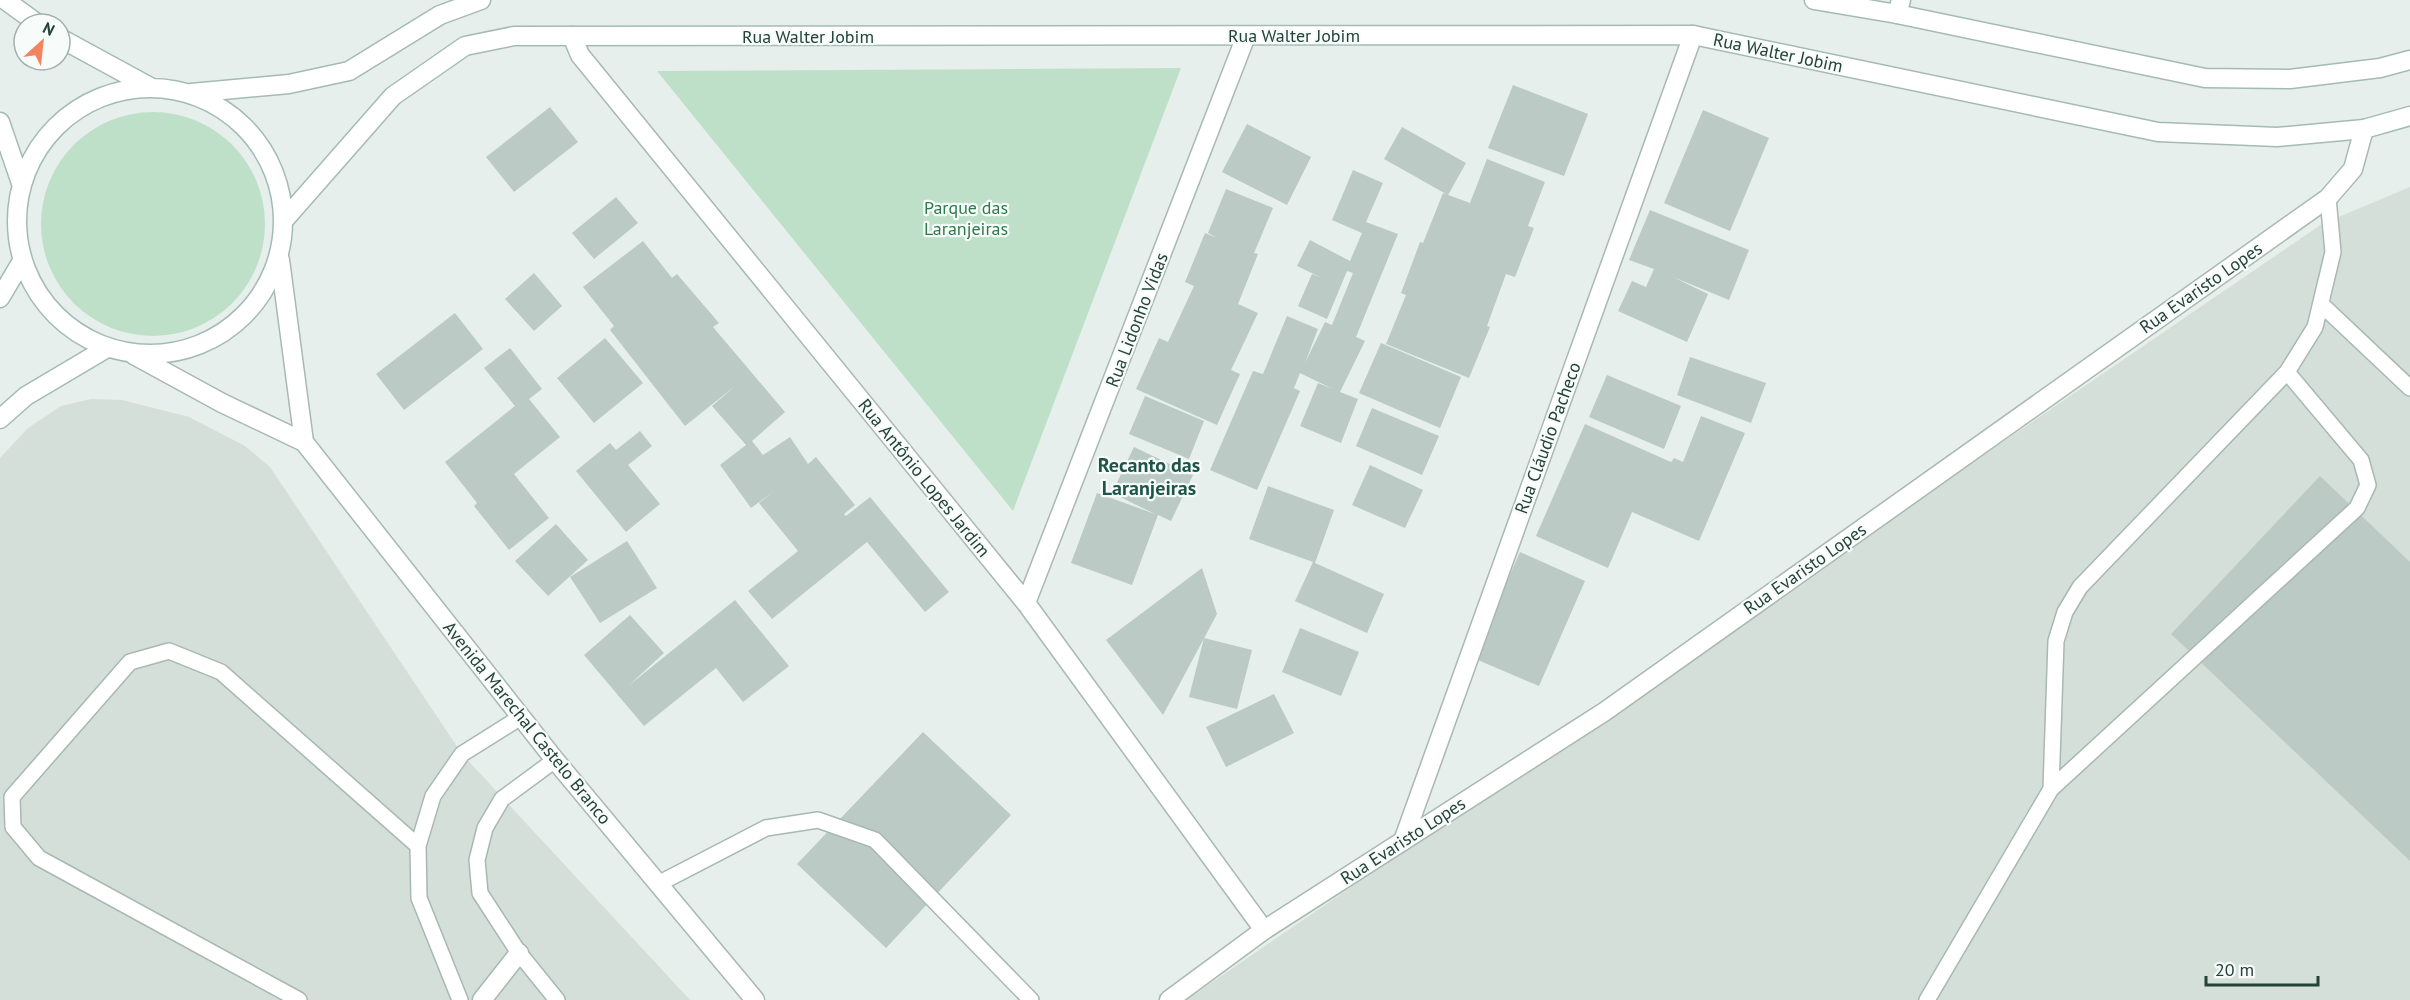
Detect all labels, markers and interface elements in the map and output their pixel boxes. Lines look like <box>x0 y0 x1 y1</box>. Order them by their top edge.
north arrow <box>12 12 72 72</box>
text: N <box>40 17 58 40</box>
street label: Rua Walter Jobim <box>1228 24 1360 47</box>
street label: Rua Walter Jobim <box>742 25 874 48</box>
street label: Rua Walter Jobim <box>1711 28 1845 77</box>
park label: Parque das Laranjeiras <box>924 196 1008 240</box>
street label: Rua Evaristo Lopes <box>2135 237 2266 338</box>
street label: Rua Lidonho Vidas <box>1100 249 1173 390</box>
street label: Rua Cláudio Pacheco <box>1509 359 1586 517</box>
street label: Rua Antônio Lopes Jardim <box>853 394 995 561</box>
district label: Recanto das Laranjeiras <box>1098 452 1200 501</box>
street label: Rua Evaristo Lopes <box>1739 518 1870 619</box>
street label: Avenida Marechal Castelo Branco <box>438 616 617 829</box>
street label: Rua Evaristo Lopes <box>1336 792 1470 890</box>
scale bar <box>2206 949 2318 987</box>
text: 20 m <box>2215 958 2254 981</box>

